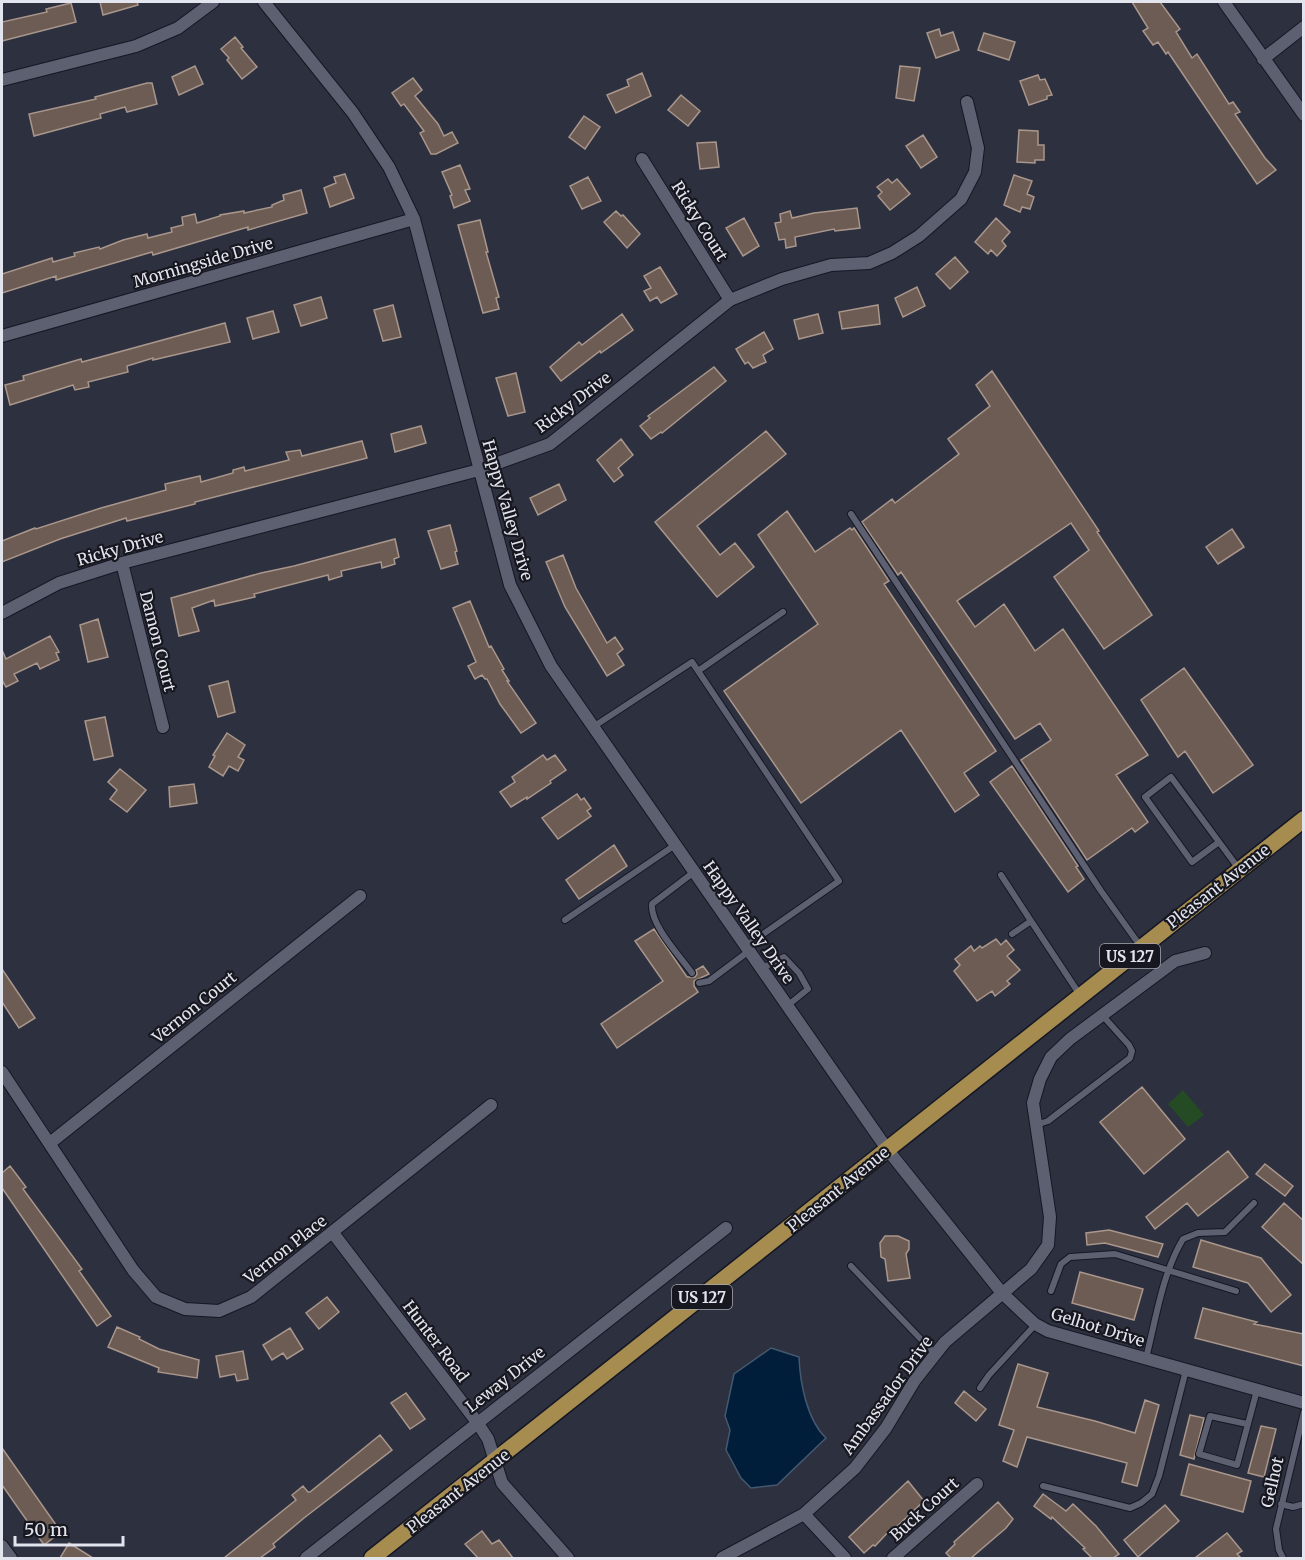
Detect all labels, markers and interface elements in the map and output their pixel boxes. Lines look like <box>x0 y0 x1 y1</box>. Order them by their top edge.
street label: Ricky Court <box>668 177 733 265</box>
street label: Morningside Drive <box>131 232 275 292</box>
street label: Ricky Drive <box>531 367 615 437</box>
street label: Happy Valley Drive <box>478 437 538 583</box>
street label: Ricky Drive <box>75 526 165 570</box>
street label: Damon Court <box>136 589 180 694</box>
street label: Pleasant Avenue <box>1163 840 1273 932</box>
street label: Happy Valley Drive <box>699 857 799 987</box>
road number: US 127 <box>1100 944 1160 968</box>
street label: Vernon Court <box>147 966 241 1048</box>
street label: Pleasant Avenue <box>783 1142 893 1236</box>
street label: Vernon Place <box>239 1210 330 1288</box>
road number: US 127 <box>672 1285 732 1309</box>
street label: Hunter Road <box>399 1296 473 1386</box>
street label: Gelhot Drive <box>1049 1303 1147 1351</box>
street label: Ambassador Drive <box>837 1332 937 1459</box>
street label: Leway Drive <box>461 1342 549 1416</box>
street label: Pleasant Avenue <box>403 1445 513 1537</box>
street label: Gelhot <box>1256 1454 1288 1509</box>
street label: Buck Court <box>886 1472 963 1545</box>
scale bar <box>15 1509 123 1547</box>
text: 50 m <box>24 1518 68 1541</box>

